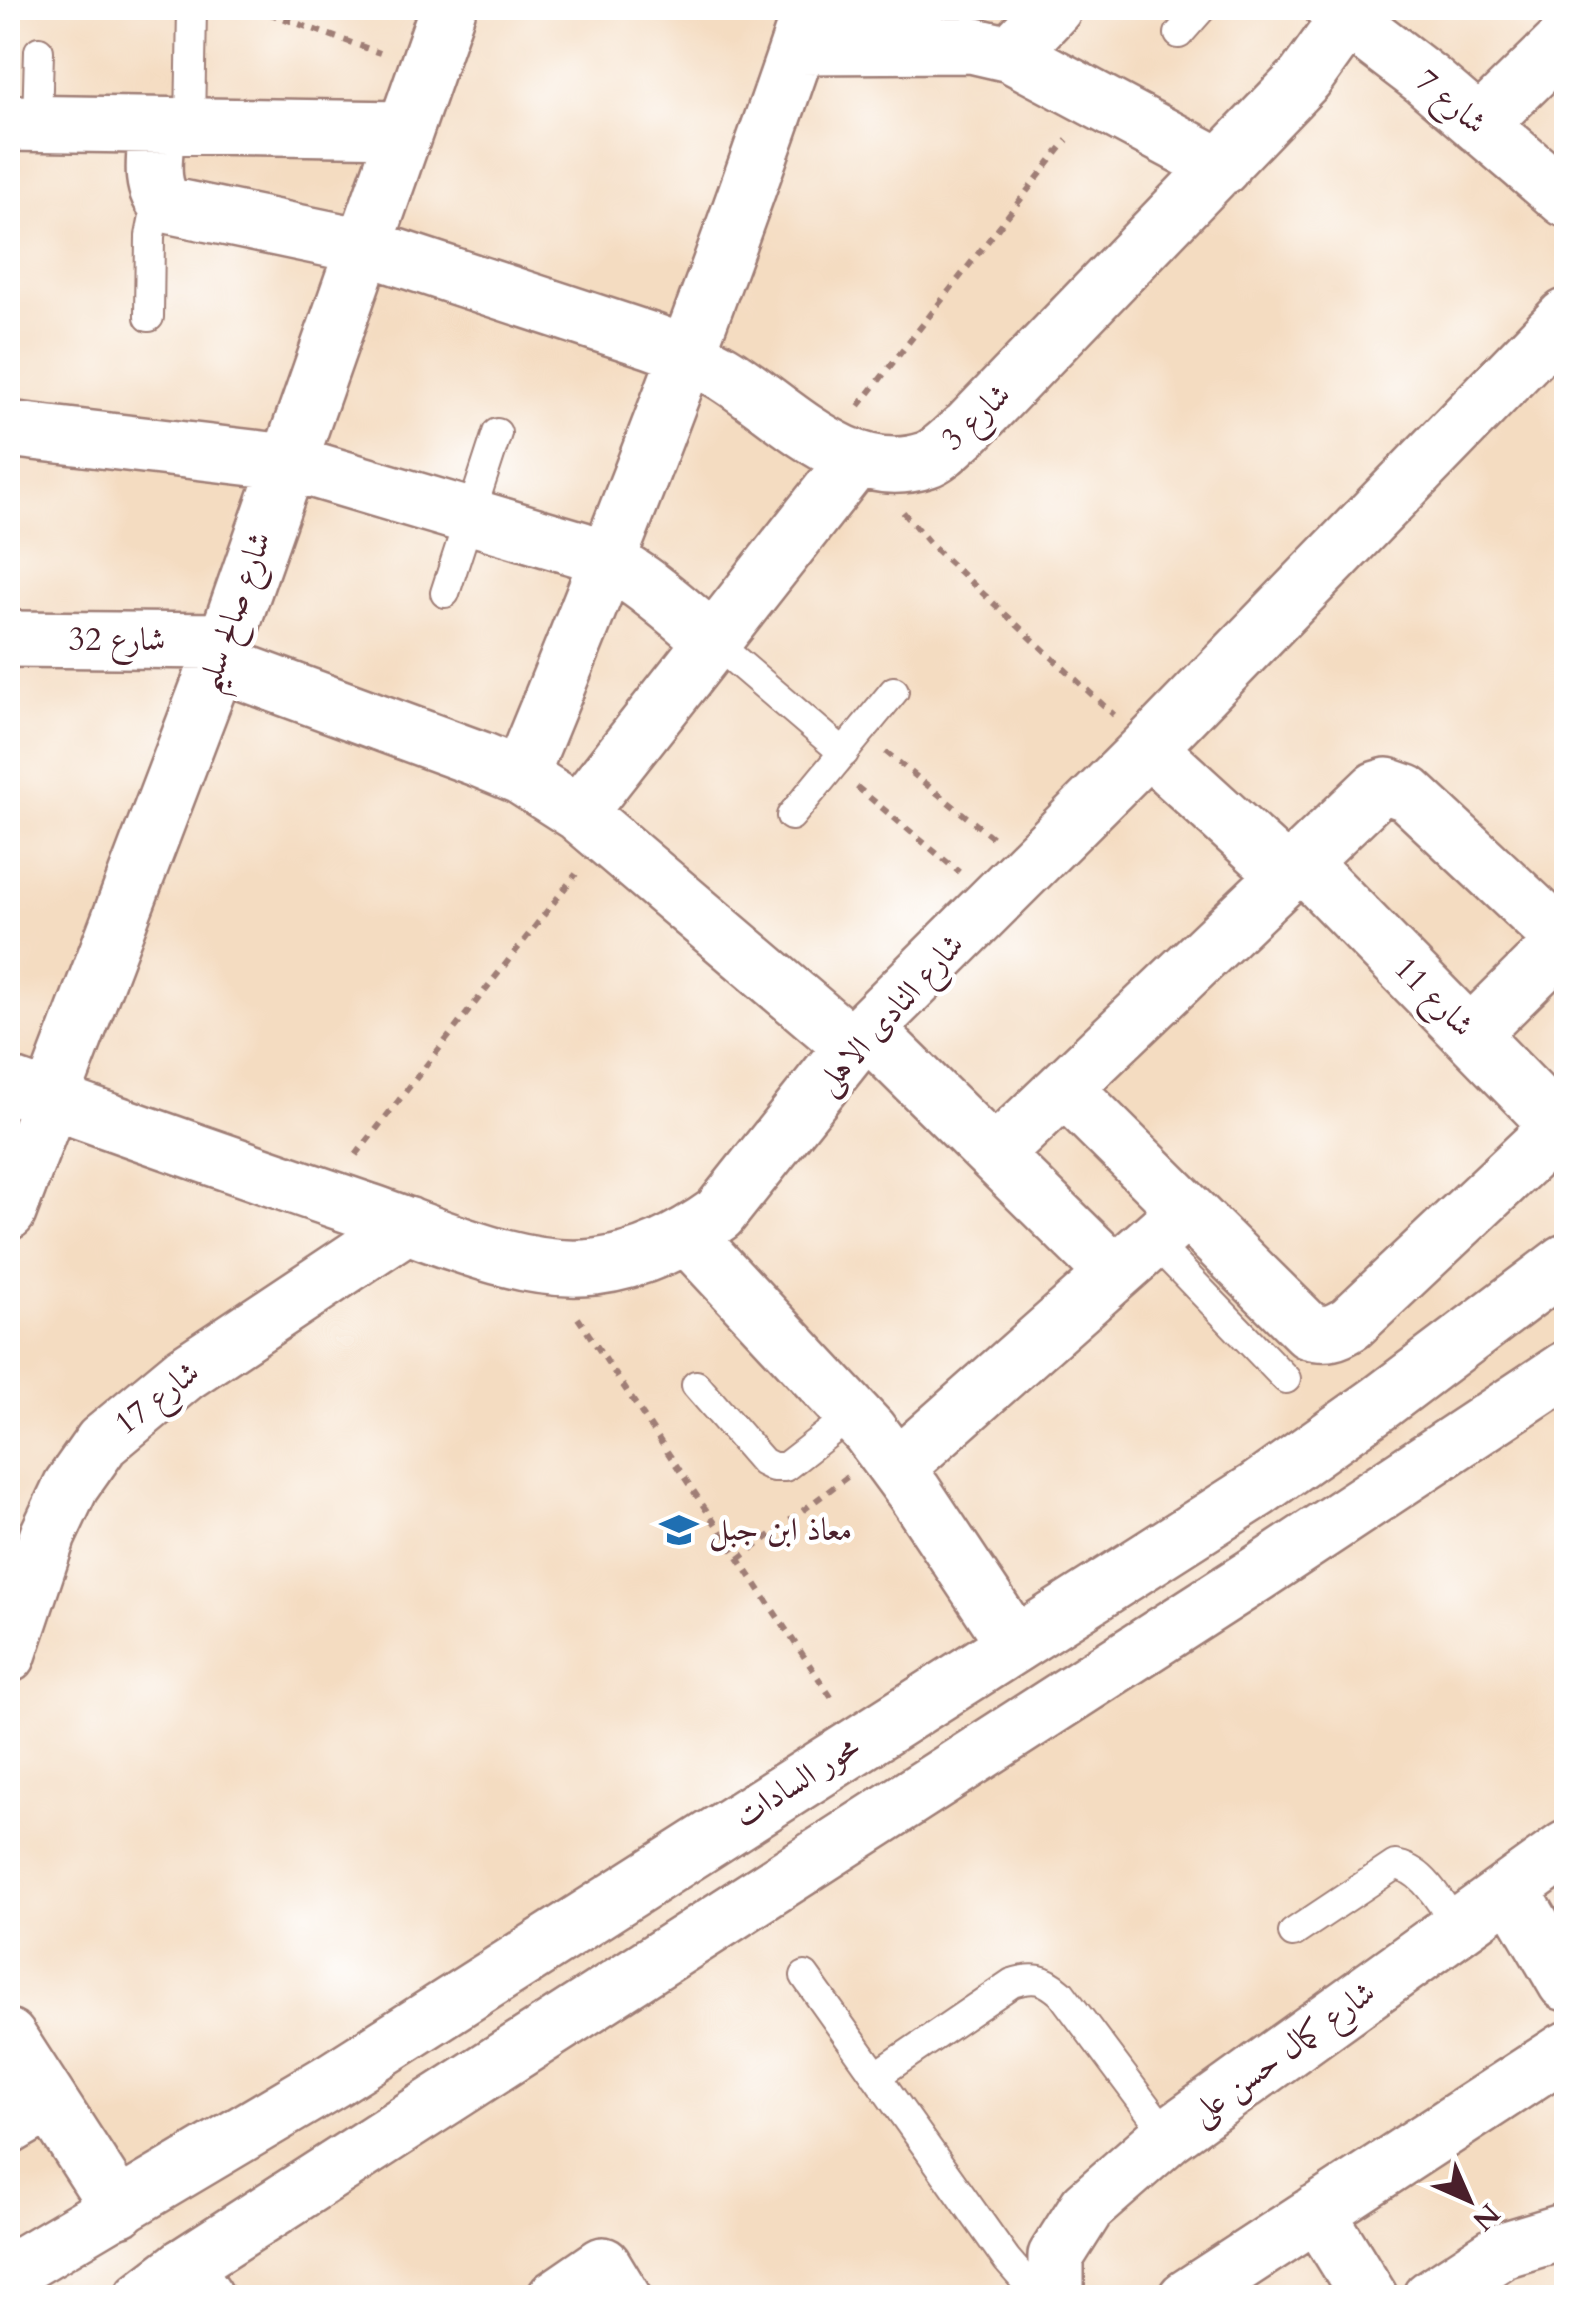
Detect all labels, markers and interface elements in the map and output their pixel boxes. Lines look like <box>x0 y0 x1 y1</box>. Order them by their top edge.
street label: شارع 7 <box>1403 59 1496 148</box>
street label: شارع 3 <box>932 373 1023 463</box>
street label: شارع صالح سليم <box>186 526 291 701</box>
street label: شارع 32 <box>69 618 165 666</box>
street label: شارع النادى الاهلى <box>806 924 977 1107</box>
street label: شارع 11 <box>1381 947 1484 1050</box>
street label: شارع 17 <box>105 1351 211 1448</box>
place label: معاذ ابن جبل <box>709 1508 852 1552</box>
school or university icon: معاذ ابن جبل <box>658 1509 700 1551</box>
street label: محور السادات <box>726 1725 868 1839</box>
street label: شارع كمال حسن على <box>1182 1971 1387 2138</box>
north arrow <box>1419 2150 1519 2250</box>
text: N <box>1464 2195 1508 2239</box>

